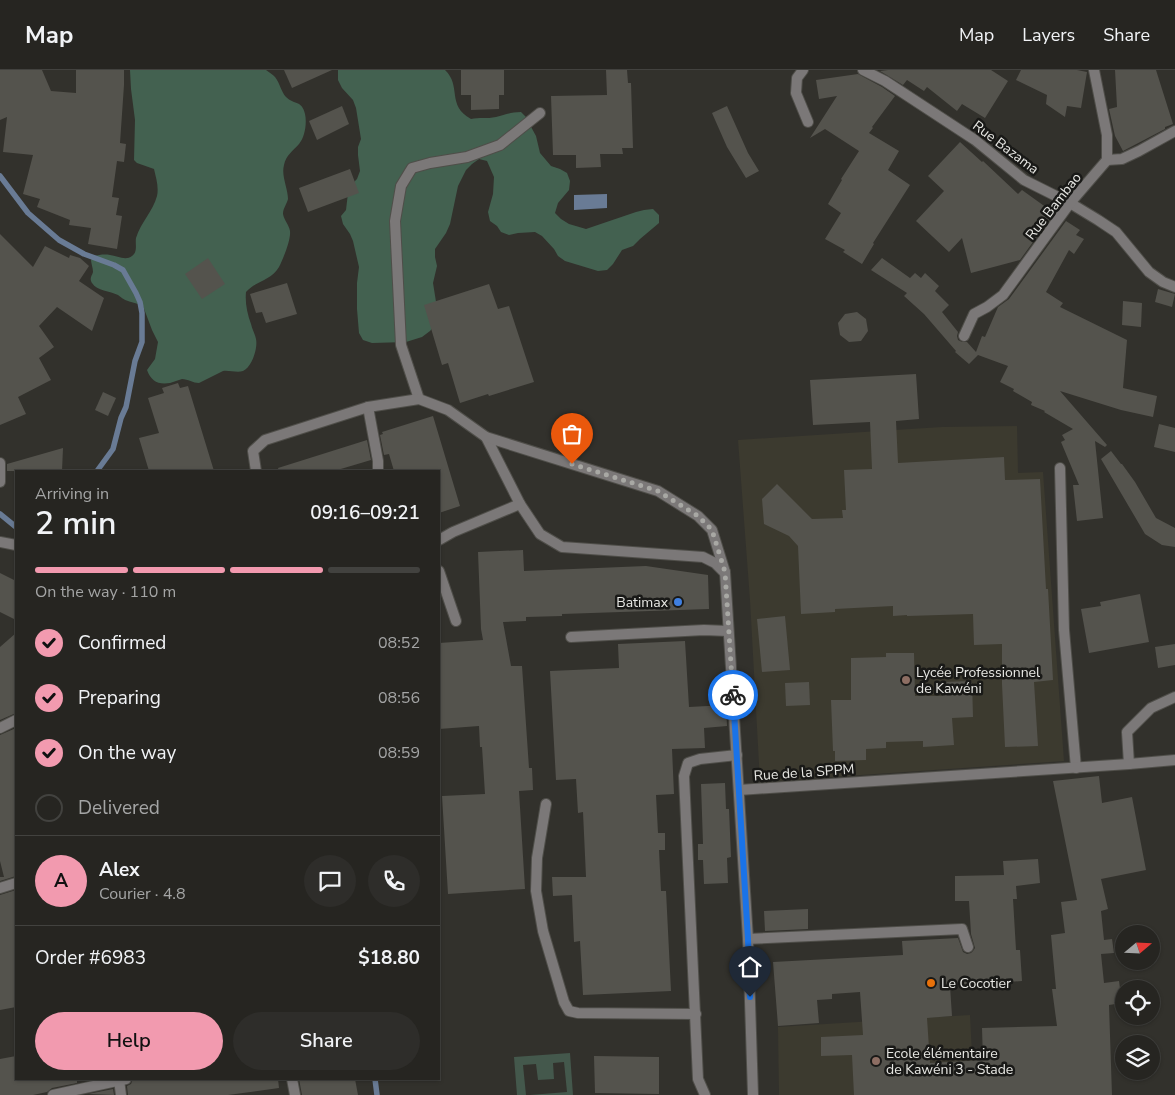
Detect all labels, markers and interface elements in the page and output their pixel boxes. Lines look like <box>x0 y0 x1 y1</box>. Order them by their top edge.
text: Map <box>25 19 73 51</box>
text: Map <box>959 23 994 47</box>
text: Layers <box>1022 23 1075 47</box>
text: Share <box>1103 23 1150 47</box>
street label: Rue Bazama <box>969 116 1043 179</box>
street label: Rue Bambao <box>1021 169 1086 244</box>
pin <box>551 413 593 464</box>
icon: bag <box>558 420 586 448</box>
text: Arriving in <box>35 483 109 505</box>
text: 09:16–09:21 <box>310 500 420 526</box>
text: 2 min <box>35 502 117 545</box>
text: On the way · 110 m <box>35 581 176 603</box>
place label: Batimax <box>616 593 669 612</box>
marker: Batimax <box>672 596 684 608</box>
icon: check <box>35 629 63 657</box>
text: Confirmed <box>78 630 166 656</box>
text: 08:52 <box>378 632 420 654</box>
place label: Lycée Professionnel de Kawéni <box>916 663 1041 698</box>
courier <box>708 670 758 720</box>
marker: Lycée Professionnel de Kawéni <box>900 674 912 686</box>
icon: bike <box>719 681 747 709</box>
icon: check <box>35 684 63 712</box>
text: Preparing <box>78 685 161 711</box>
text: 08:56 <box>378 687 420 709</box>
icon: check <box>35 739 63 767</box>
text: On the way <box>78 740 176 766</box>
text: 08:59 <box>378 742 420 764</box>
street label: Rue de la SPPM <box>753 760 855 785</box>
text: Delivered <box>78 795 160 821</box>
button: chat <box>304 855 356 907</box>
button: phone <box>368 855 420 907</box>
text: Alex <box>99 857 140 883</box>
text: A <box>54 868 68 894</box>
text: Courier · 4.8 <box>99 883 185 905</box>
north arrow <box>1115 925 1160 970</box>
map controls <box>1115 925 1160 1080</box>
text: Order #6983 <box>35 945 146 971</box>
text: $18.80 <box>358 945 420 971</box>
pin <box>729 946 771 997</box>
icon: home <box>736 953 764 981</box>
place label: Le Cocotier <box>941 974 1011 993</box>
marker: Le Cocotier <box>925 977 937 989</box>
button: locate <box>1115 980 1160 1025</box>
button: Help <box>35 1012 223 1070</box>
button: Share <box>233 1012 420 1070</box>
button: layers <box>1115 1035 1160 1080</box>
place label: Ecole élémentaire de Kawéni 3 - Stade <box>886 1044 1013 1079</box>
marker: Ecole élémentaire de Kawéni 3 - Stade <box>870 1055 882 1067</box>

